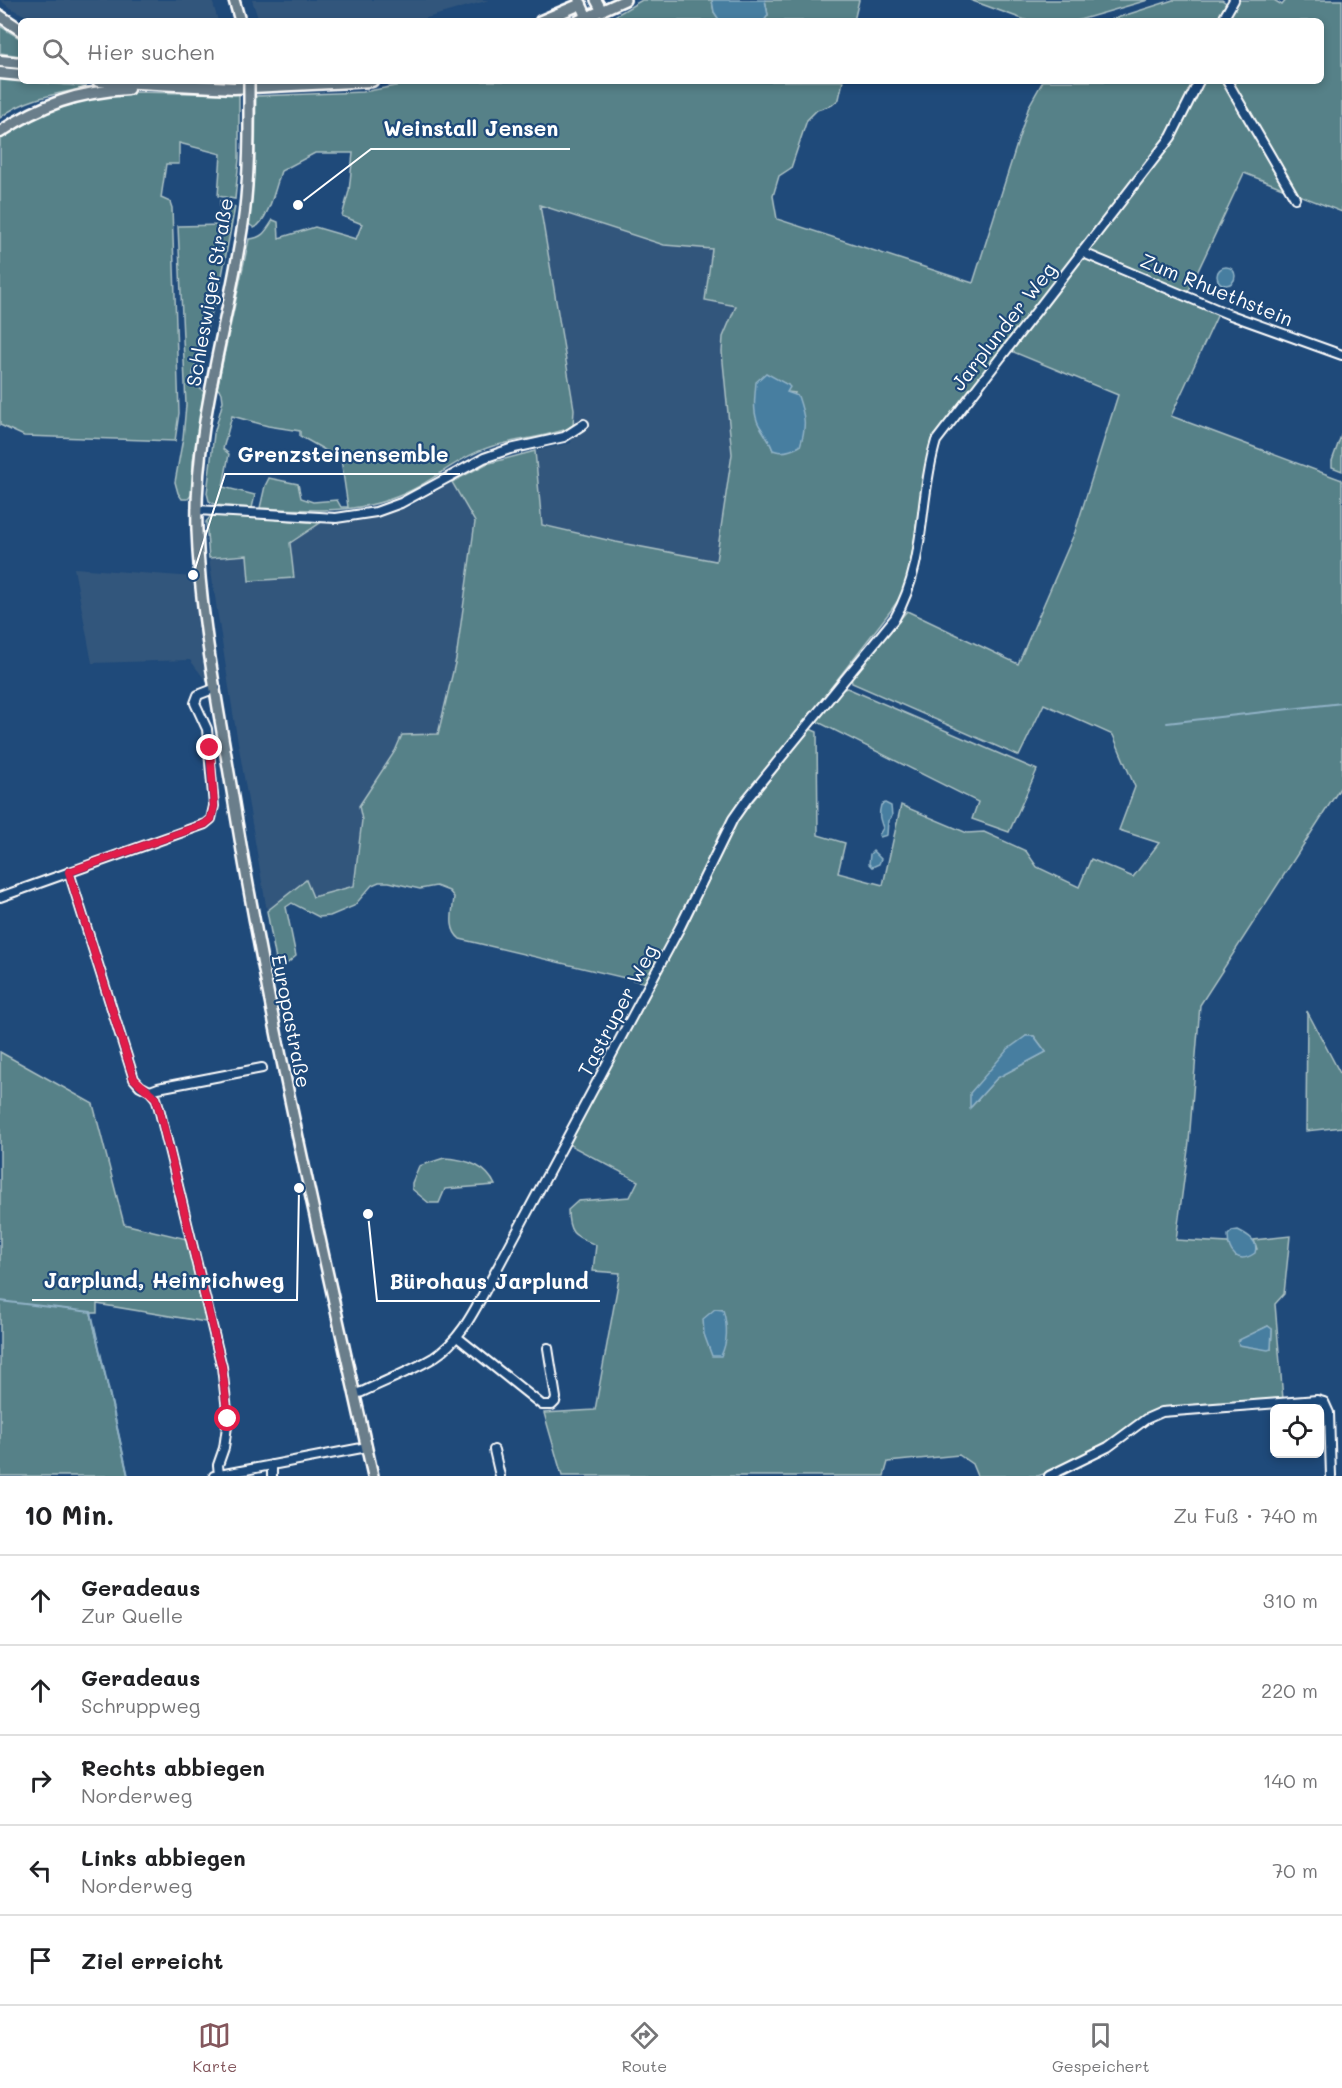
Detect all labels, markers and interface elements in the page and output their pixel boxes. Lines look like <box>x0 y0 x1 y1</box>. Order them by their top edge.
search box <box>18 18 1324 84</box>
icon: search <box>39 35 72 68</box>
text: Hier suchen <box>87 37 215 66</box>
callout: Weinstall Jensen <box>371 110 570 149</box>
text: Weinstall Jensen <box>384 114 558 141</box>
street label: Schleswiger Straße <box>180 196 238 388</box>
street label: Zum Rhuethstein <box>1137 247 1297 331</box>
street label: Jarplunder Weg <box>945 257 1061 395</box>
callout: Grenzsteinensemble <box>225 435 460 474</box>
text: Grenzsteinensemble <box>237 440 449 467</box>
route end <box>196 734 222 760</box>
street label: Tastruper Weg <box>571 940 663 1080</box>
street label: Europastraße <box>266 952 318 1090</box>
callout: Jarplund, Heinrichweg <box>32 1261 297 1300</box>
callout: Bürohaus Jarplund <box>377 1262 600 1301</box>
text: Jarplund, Heinrichweg <box>44 1266 284 1293</box>
text: Bürohaus Jarplund <box>389 1267 589 1294</box>
map controls <box>1270 1404 1324 1458</box>
button: locate <box>1270 1404 1324 1458</box>
route start <box>214 1405 240 1431</box>
text: 10 Min. <box>24 1498 114 1532</box>
text: Zu Fuß · 740 m <box>1173 1502 1318 1528</box>
text: Geradeaus <box>81 1573 200 1602</box>
icon: ahead <box>24 1584 57 1617</box>
text: 310 m <box>1263 1587 1318 1613</box>
text: Zur Quelle <box>81 1602 183 1628</box>
text: Geradeaus <box>81 1663 200 1692</box>
icon: ahead <box>24 1674 57 1707</box>
text: 220 m <box>1261 1677 1318 1703</box>
text: Schruppweg <box>81 1692 200 1718</box>
text: Rechts abbiegen <box>81 1753 265 1782</box>
icon: right <box>24 1764 57 1797</box>
text: 140 m <box>1263 1767 1318 1793</box>
text: Norderweg <box>81 1782 192 1808</box>
text: Links abbiegen <box>81 1843 246 1872</box>
icon: left <box>24 1854 57 1887</box>
text: 70 m <box>1272 1857 1318 1883</box>
text: Norderweg <box>81 1872 192 1898</box>
icon: arrive <box>24 1944 57 1977</box>
text: Ziel erreicht <box>81 1946 223 1975</box>
tab: Karte <box>192 2019 237 2076</box>
tab: Route <box>622 2019 667 2076</box>
tab: Gespeichert <box>1052 2019 1150 2076</box>

